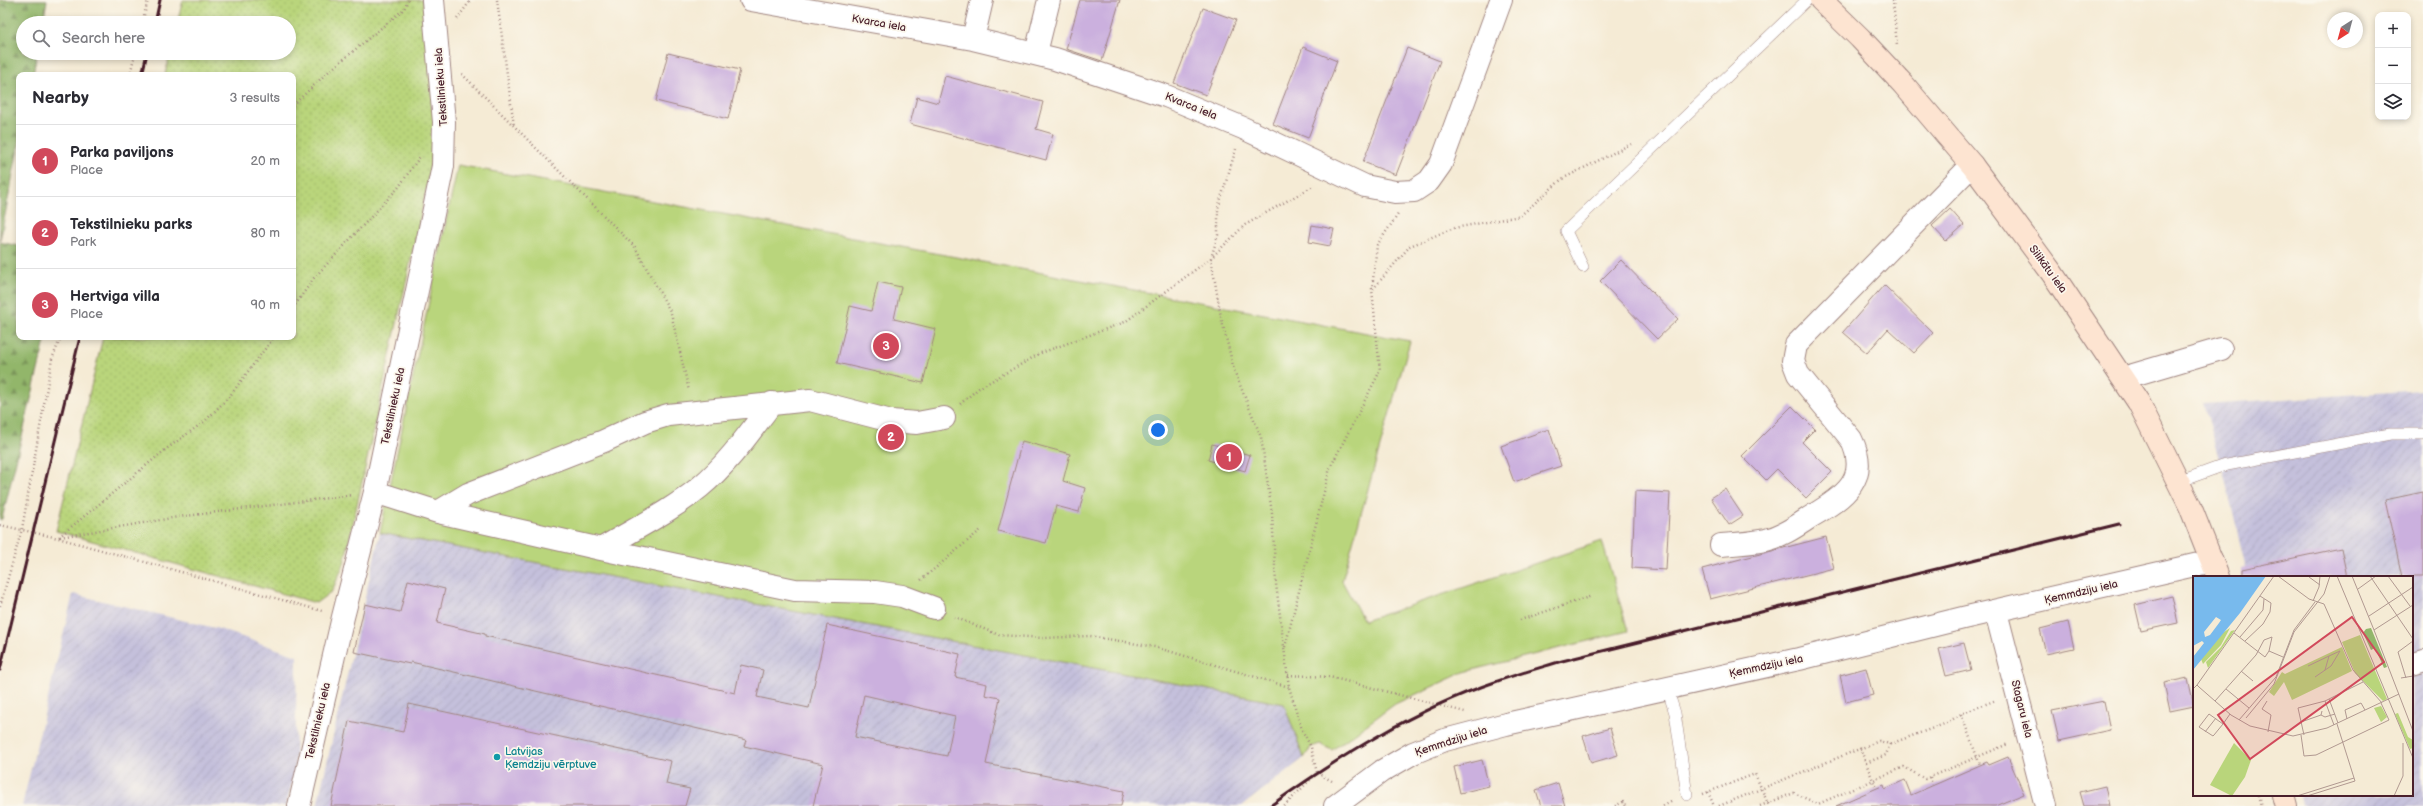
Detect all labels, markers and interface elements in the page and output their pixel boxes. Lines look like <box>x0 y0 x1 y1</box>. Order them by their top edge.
street label: Kvarca iela <box>851 12 907 34</box>
north arrow <box>2327 12 2363 48</box>
map controls <box>2375 12 2411 120</box>
button: + <box>2375 12 2411 48</box>
search box <box>16 16 296 60</box>
icon: search <box>30 27 52 49</box>
text: Search here <box>62 29 145 48</box>
street label: Tekstilnieku iela <box>432 47 450 127</box>
button: − <box>2375 48 2411 84</box>
button: layers <box>2375 84 2411 120</box>
text: Nearby <box>32 88 89 108</box>
text: 3 results <box>229 90 280 106</box>
street label: Kvarca iela <box>1163 90 1219 122</box>
text: Parka paviljons <box>70 143 174 162</box>
text: 1 <box>42 153 48 169</box>
text: 20 m <box>250 153 280 169</box>
text: Place <box>70 162 103 178</box>
text: Tekstilnieku parks <box>70 215 192 234</box>
text: 2 <box>41 225 49 241</box>
text: 80 m <box>251 225 280 241</box>
text: Park <box>70 234 96 250</box>
street label: Silikātu iela <box>2026 243 2070 295</box>
text: Hertviga villa <box>70 287 160 306</box>
text: 3 <box>41 297 49 313</box>
text: 90 m <box>251 297 280 313</box>
text: Place <box>70 306 103 322</box>
pin: 3 <box>873 331 899 361</box>
street label: Tekstilnieku iela <box>378 366 408 446</box>
your location <box>1148 420 1168 440</box>
pin: 2 <box>878 422 904 452</box>
pin: 1 <box>1216 442 1242 472</box>
inset map <box>2193 576 2413 796</box>
street label: Ķemmdziju iela <box>2043 577 2119 607</box>
street label: Ķemmdziju iela <box>1728 652 1804 680</box>
street label: Stagaru iela <box>2009 679 2035 739</box>
street label: Tekstilnieku iela <box>303 681 333 761</box>
street label: Ķemmdziju iela <box>1413 723 1489 759</box>
place label: Latvijas Ķemdziju vērptuve <box>505 745 597 771</box>
marker: Latvijas Ķemdziju vērptuve <box>492 752 502 762</box>

